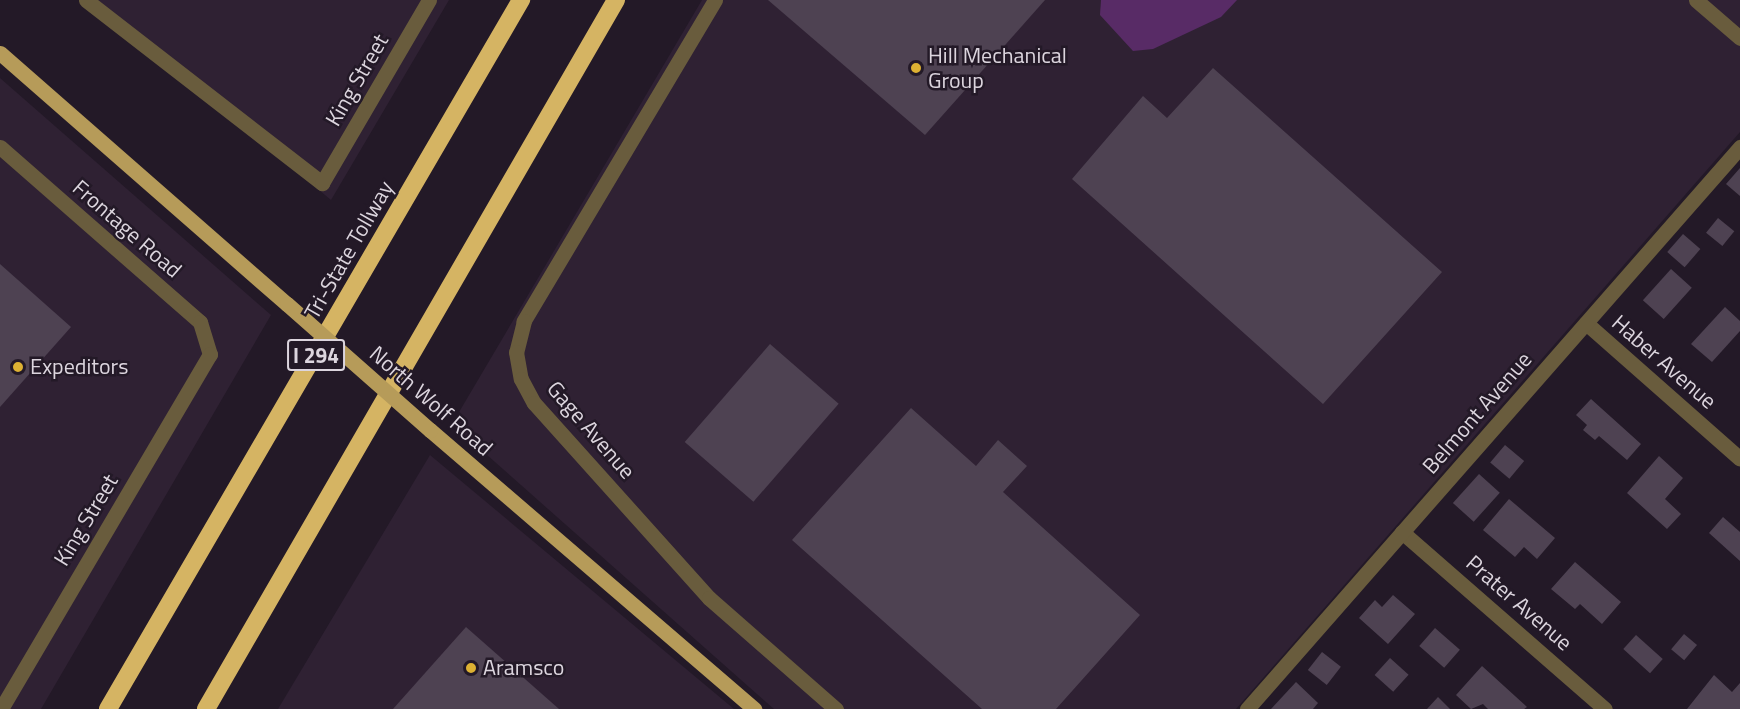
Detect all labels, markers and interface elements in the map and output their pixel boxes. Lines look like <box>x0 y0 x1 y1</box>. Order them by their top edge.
street label: King Street <box>320 29 394 131</box>
place label: Hill Mechanical Group <box>928 42 1067 94</box>
marker: Hill Mechanical Group <box>909 61 923 75</box>
street label: Frontage Road <box>67 175 187 283</box>
street label: Tri-State Tollway <box>299 176 399 324</box>
street label: Haber Avenue <box>1606 309 1722 415</box>
road number: I 294 <box>286 337 346 373</box>
street label: North Wolf Road <box>364 341 498 461</box>
street label: Belmont Avenue <box>1417 347 1537 479</box>
place label: Expeditors <box>30 354 128 380</box>
marker: Expeditors <box>11 360 25 374</box>
street label: Gage Avenue <box>541 376 641 484</box>
street label: King Street <box>48 469 124 571</box>
street label: Prater Avenue <box>1461 550 1577 656</box>
place label: Aramsco <box>483 655 564 681</box>
marker: Aramsco <box>464 661 478 675</box>

